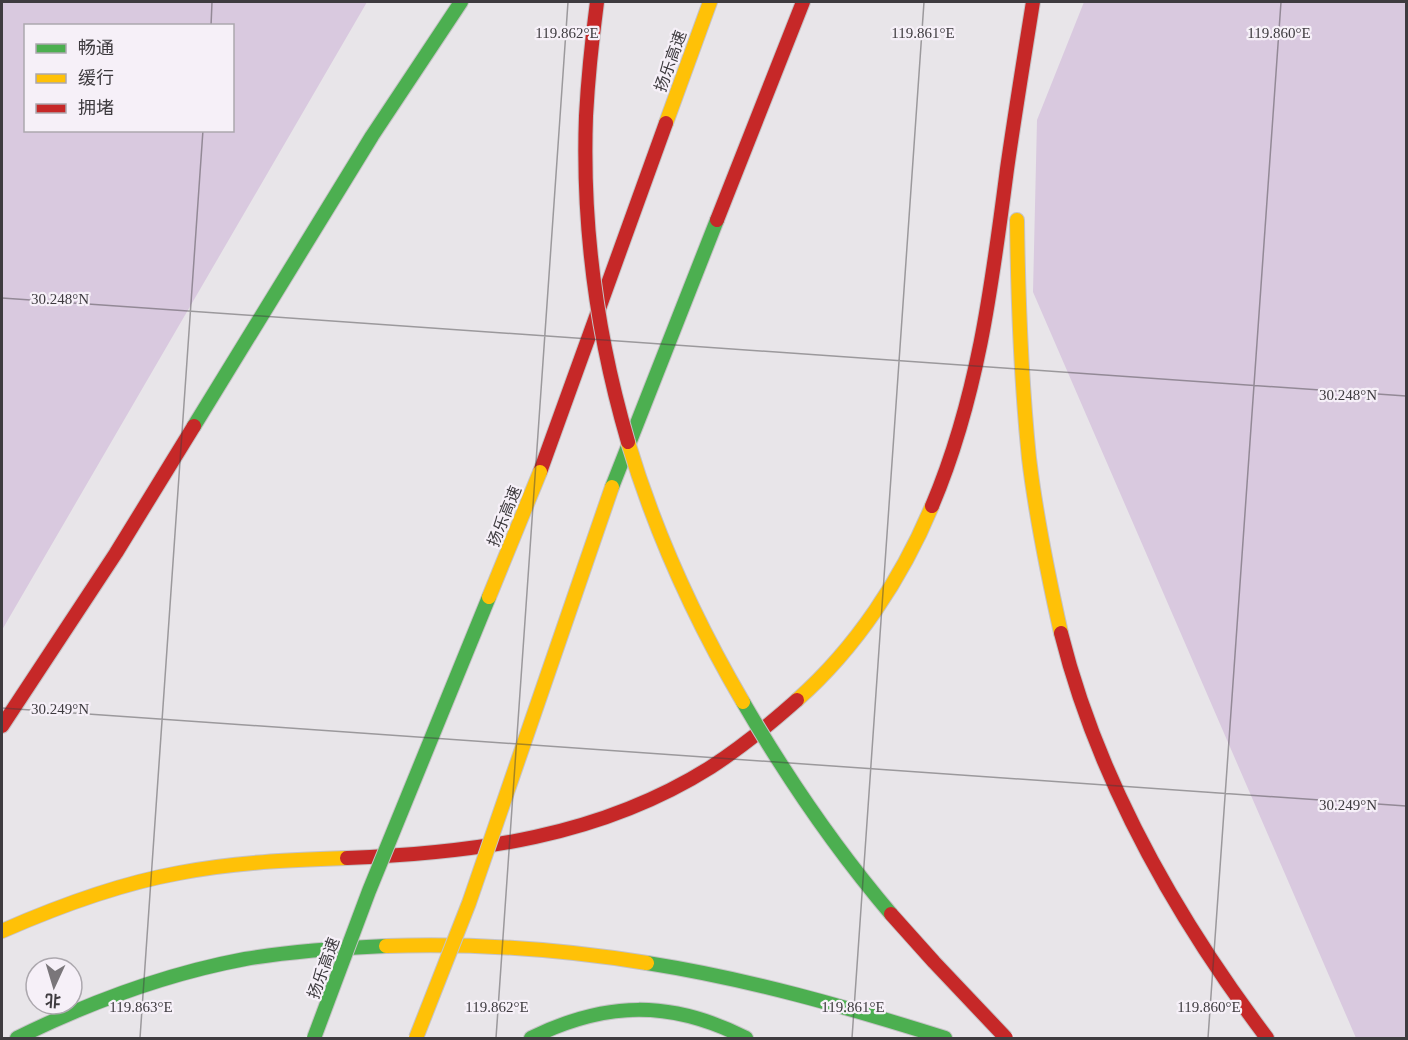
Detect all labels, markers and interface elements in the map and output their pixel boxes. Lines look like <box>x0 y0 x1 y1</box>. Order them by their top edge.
legend <box>24 24 234 132</box>
text: 119.862°E <box>535 25 599 41</box>
text: 119.861°E <box>891 25 955 41</box>
text: 119.860°E <box>1247 25 1311 41</box>
street label: 扬乐高速 <box>652 28 689 94</box>
text: 畅通 <box>78 38 114 58</box>
text: 缓行 <box>78 68 114 88</box>
text: 拥堵 <box>78 98 114 118</box>
text: 30.248°N <box>31 291 89 307</box>
text: 30.248°N <box>1319 387 1377 403</box>
street label: 扬乐高速 <box>485 483 524 549</box>
text: 30.249°N <box>31 701 89 717</box>
text: 30.249°N <box>1319 797 1377 813</box>
street label: 扬乐高速 <box>305 935 342 1001</box>
north arrow <box>24 956 84 1016</box>
text: 北 <box>44 991 62 1010</box>
text: 119.863°E <box>109 999 173 1015</box>
text: 119.862°E <box>465 999 529 1015</box>
text: 119.861°E <box>821 999 885 1015</box>
text: 119.860°E <box>1177 999 1241 1015</box>

